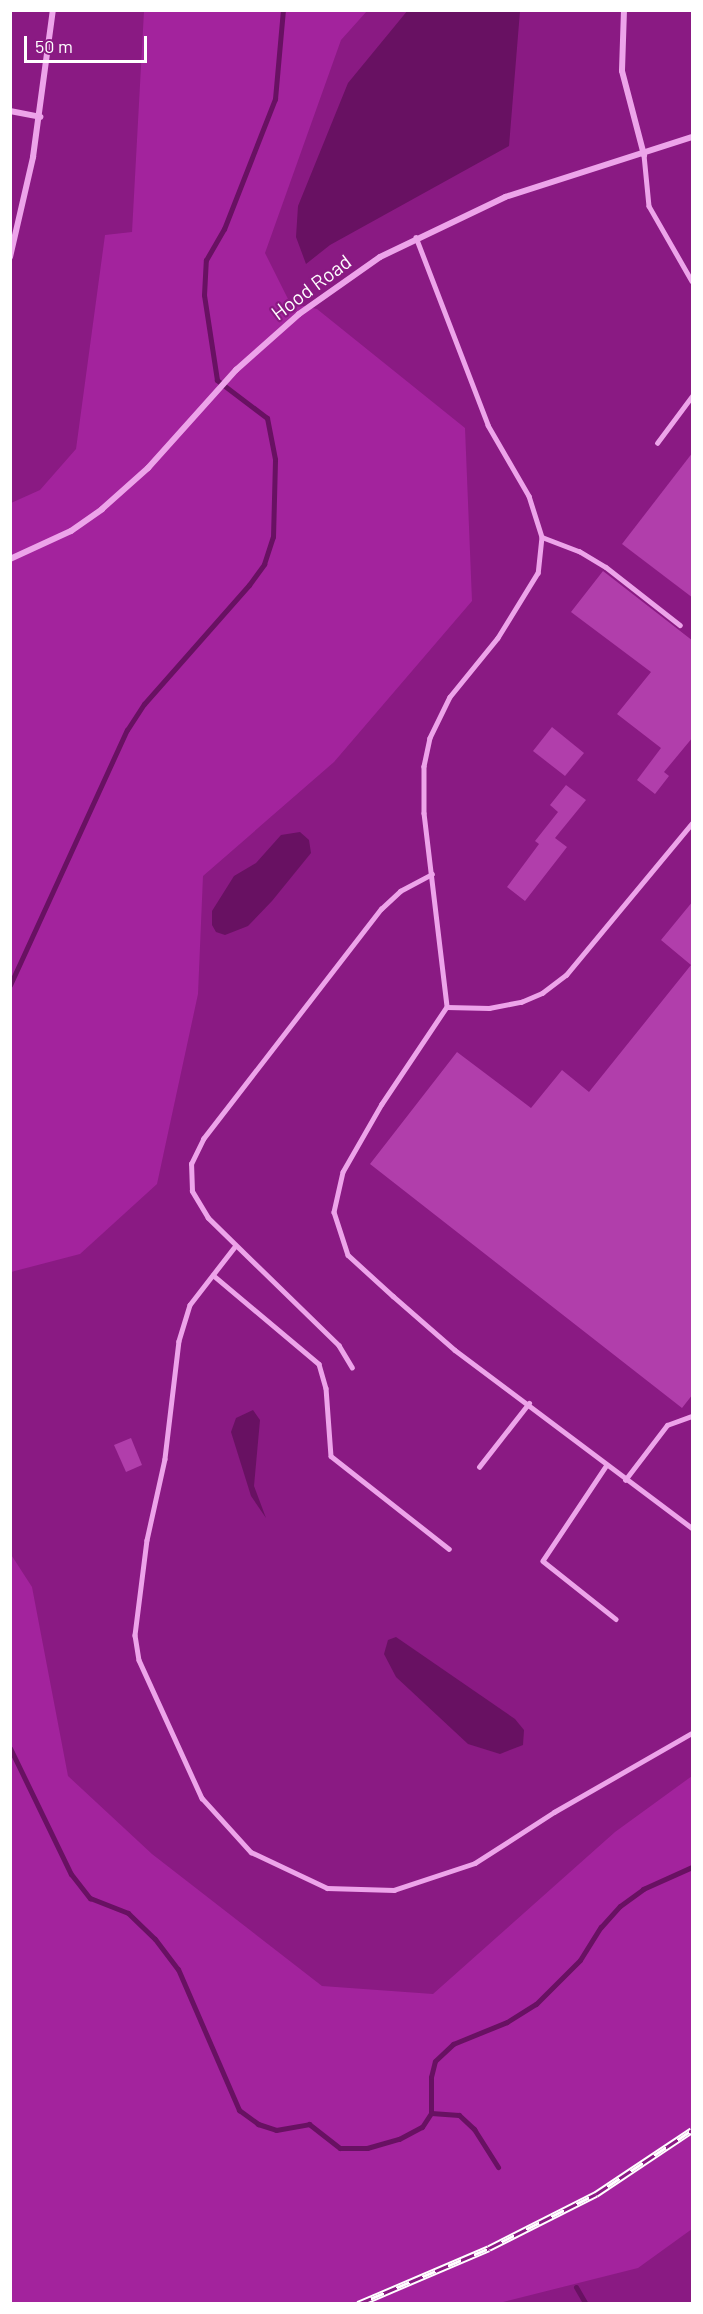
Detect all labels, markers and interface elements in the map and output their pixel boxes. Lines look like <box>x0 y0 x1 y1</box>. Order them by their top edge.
scale bar <box>27 24 150 62</box>
text: 50 m <box>35 35 73 57</box>
street label: Hood Road <box>266 249 356 325</box>

